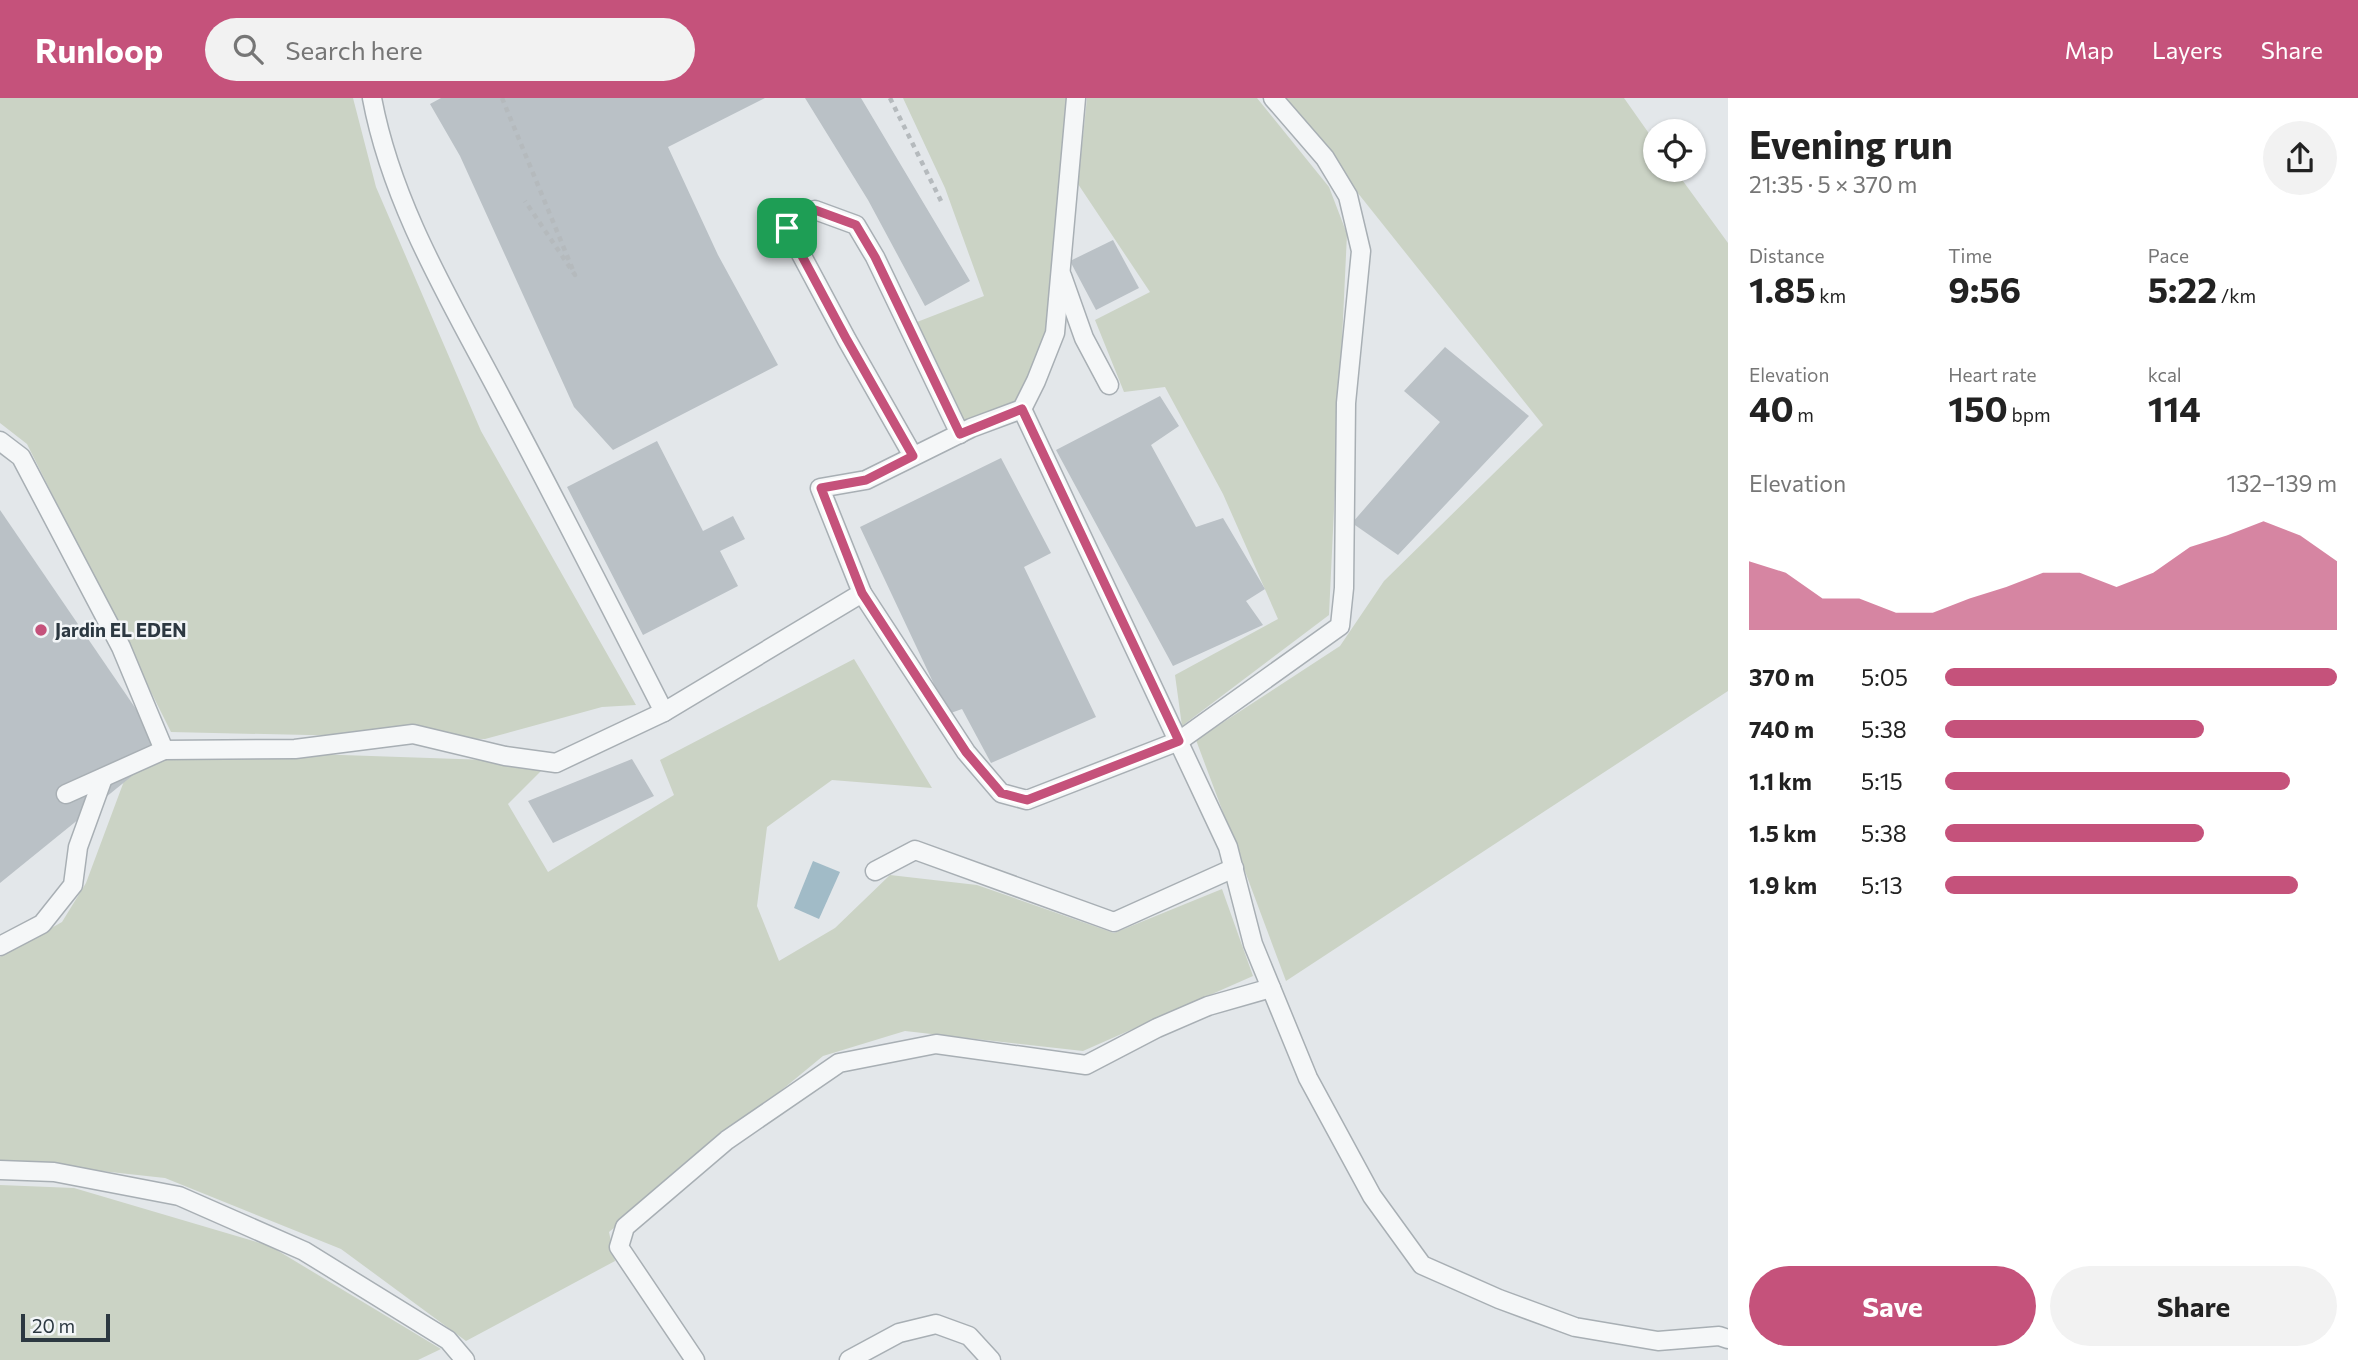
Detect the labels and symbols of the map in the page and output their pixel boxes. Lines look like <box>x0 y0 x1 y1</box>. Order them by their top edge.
pin <box>757 198 817 258</box>
place label: Jardin EL EDEN <box>55 618 187 641</box>
marker: Jardin EL EDEN <box>33 622 49 638</box>
scale bar <box>21 1311 110 1343</box>

